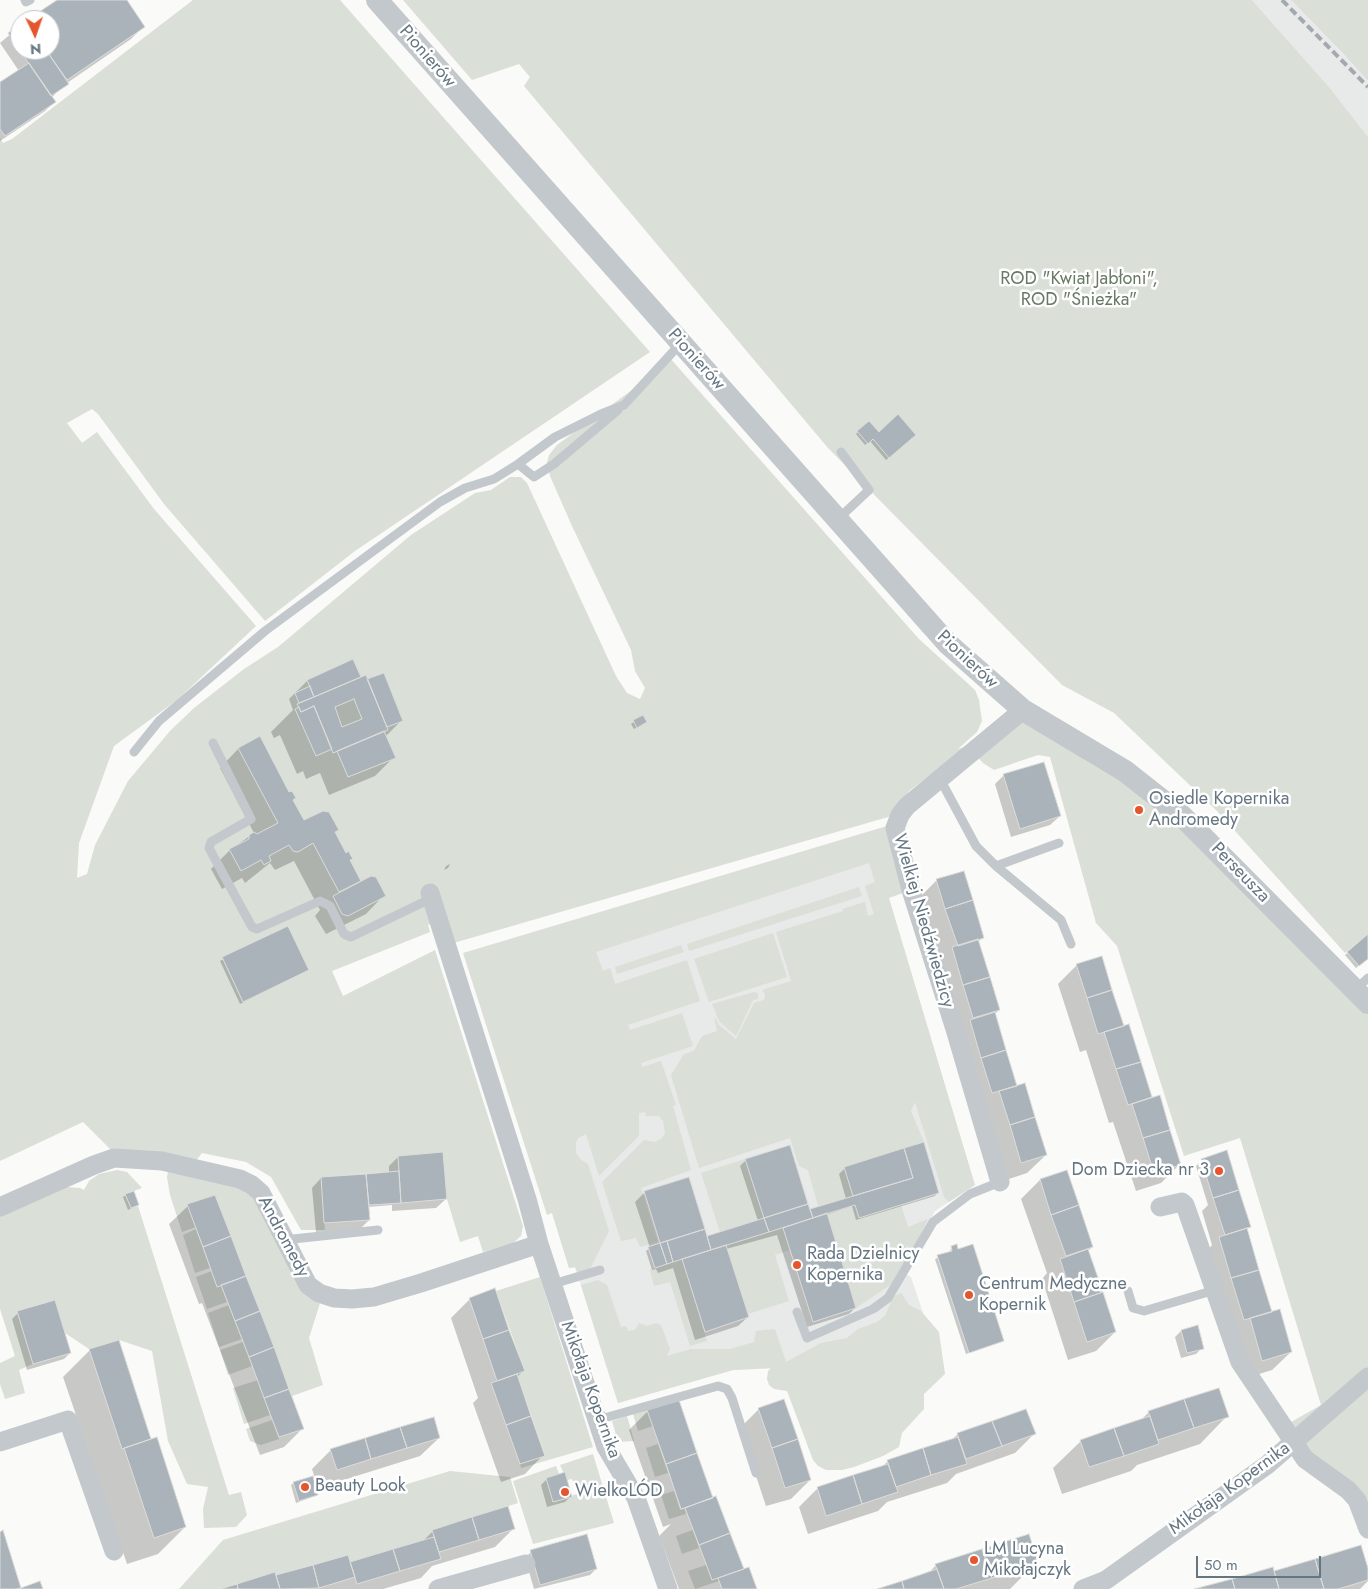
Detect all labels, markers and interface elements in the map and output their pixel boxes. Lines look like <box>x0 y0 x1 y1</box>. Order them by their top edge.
north arrow <box>10 10 60 60</box>
street label: Pionierów <box>394 21 460 93</box>
text: N <box>30 39 42 59</box>
park label: ROD "Kwiat Jabłoni", ROD "Śnieżka" <box>1000 269 1158 312</box>
street label: Pionierów <box>663 325 729 395</box>
street label: Pionierów <box>932 626 1002 694</box>
place label: Osiedle Kopernika Andromedy <box>1149 789 1289 832</box>
marker: Osiedle Kopernika Andromedy <box>1133 804 1145 816</box>
street label: Wielkiej Niedźwiedzicy <box>888 831 958 1011</box>
street label: Perseusza <box>1206 839 1274 907</box>
place label: Dom Dziecka nr 3 <box>1072 1160 1209 1182</box>
marker: Dom Dziecka nr 3 <box>1213 1165 1225 1177</box>
street label: Andromedy <box>253 1193 313 1281</box>
place label: Rada Dzielnicy Kopernika <box>807 1244 919 1286</box>
marker: Rada Dzielnicy Kopernika <box>791 1259 803 1271</box>
place label: Centrum Medyczne Kopernik <box>979 1274 1127 1316</box>
marker: Centrum Medyczne Kopernik <box>963 1289 975 1301</box>
street label: Mikołaja Kopernika <box>555 1319 625 1461</box>
street label: Mikołaja Kopernika <box>1165 1438 1295 1540</box>
place label: Beauty Look <box>315 1476 406 1498</box>
marker: Beauty Look <box>299 1481 311 1493</box>
place label: WielkoLÓD <box>575 1481 662 1503</box>
marker: WielkoLÓD <box>559 1486 571 1498</box>
place label: LM Lucyna Mikołajczyk <box>984 1539 1071 1582</box>
scale bar <box>1198 1546 1323 1578</box>
marker: LM Lucyna Mikołajczyk <box>968 1554 980 1566</box>
text: 50 m <box>1204 1554 1238 1576</box>

